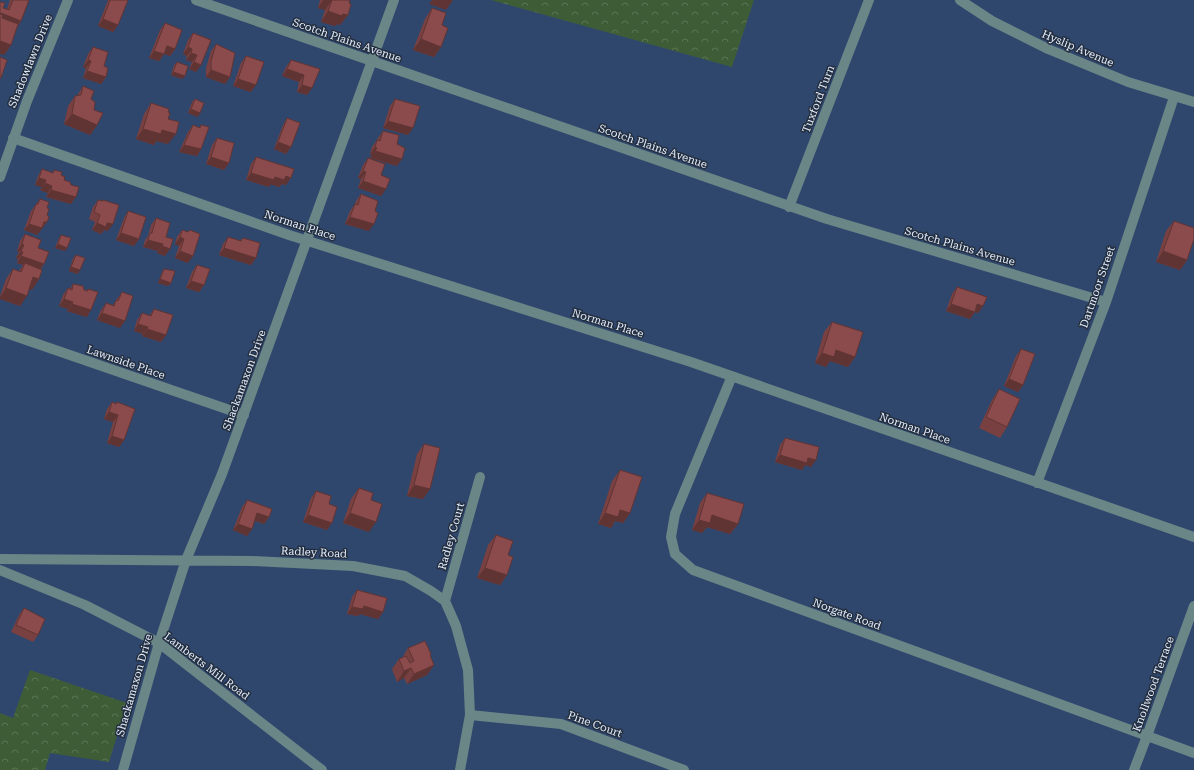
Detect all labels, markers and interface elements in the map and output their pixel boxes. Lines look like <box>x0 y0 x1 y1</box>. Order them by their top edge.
street label: Shadowlawn Drive <box>6 13 55 110</box>
street label: Scotch Plains Avenue <box>291 16 403 65</box>
street label: Hyslip Avenue <box>1040 27 1116 69</box>
street label: Tuxford Turn <box>800 63 837 135</box>
street label: Scotch Plains Avenue <box>597 122 709 171</box>
street label: Norman Place <box>263 208 337 243</box>
street label: Scotch Plains Avenue <box>903 224 1017 268</box>
street label: Dartmoor Street <box>1077 245 1118 330</box>
street label: Norman Place <box>570 306 645 341</box>
street label: Shackamaxon Drive <box>220 328 269 432</box>
street label: Lawnside Place <box>85 343 167 382</box>
street label: Norman Place <box>878 410 952 447</box>
street label: Radley Court <box>436 501 467 571</box>
street label: Radley Road <box>281 544 347 561</box>
street label: Norgate Road <box>811 596 883 633</box>
street label: Lamberts Mill Road <box>162 630 252 703</box>
street label: Shackamaxon Drive <box>114 632 155 738</box>
street label: Knollwood Terrace <box>1130 635 1177 734</box>
street label: Pine Court <box>566 709 624 740</box>

